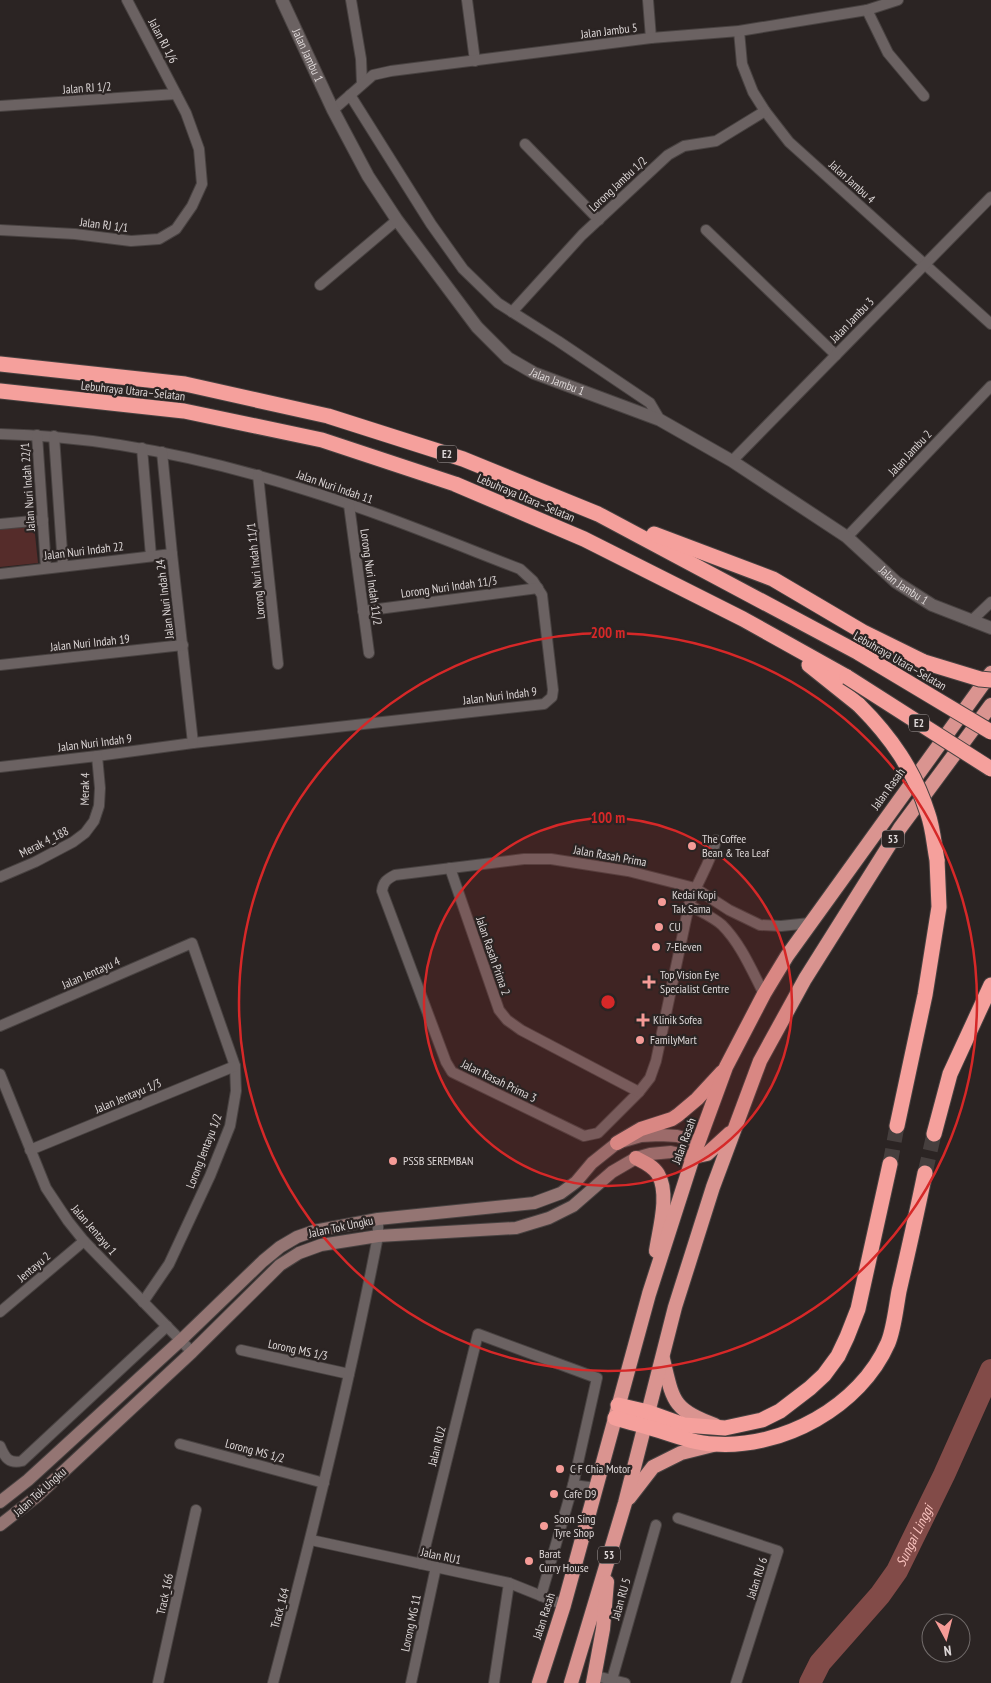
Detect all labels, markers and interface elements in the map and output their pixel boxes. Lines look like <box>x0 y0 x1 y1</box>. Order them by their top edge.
street label: Jalan RJ 1/6 <box>145 15 181 66</box>
street label: Jalan Jambu 5 <box>579 20 638 42</box>
street label: Jalan Jambu 1 <box>289 25 327 84</box>
street label: Jalan RJ 1/2 <box>61 78 112 97</box>
street label: Lorong Jambu 1/2 <box>586 153 650 214</box>
street label: Jalan Jambu 4 <box>825 156 879 207</box>
street label: Jalan RJ 1/1 <box>78 214 129 235</box>
street label: Jalan Jambu 3 <box>826 294 877 346</box>
street label: Jalan Jambu 1 <box>526 364 587 398</box>
street label: Lebuhraya Utara–Selatan <box>80 378 186 403</box>
street label: Jalan Jambu 2 <box>884 427 935 479</box>
street label: Jalan Nuri Indah 22/1 <box>17 442 38 533</box>
road number: E2 <box>437 446 457 462</box>
street label: Jalan Nuri Indah 11 <box>294 466 375 507</box>
street label: Lebuhraya Utara–Selatan <box>475 470 577 525</box>
street label: Lorong Nuri Indah 11/1 <box>243 522 268 620</box>
street label: Lorong Nuri Indah 11/2 <box>357 528 386 626</box>
street label: Jalan Nuri Indah 22 <box>42 538 125 563</box>
street label: Jalan Nuri Indah 24 <box>152 558 177 641</box>
street label: Jalan Jambu 1 <box>876 562 931 608</box>
street label: Lorong Nuri Indah 11/3 <box>400 572 498 601</box>
text: 200 m <box>591 623 625 642</box>
street label: Lebuhraya Utara–Selatan <box>851 628 949 693</box>
street label: Jalan Nuri Indah 19 <box>48 631 130 654</box>
street label: Jalan Nuri Indah 9 <box>461 684 538 708</box>
road number: E2 <box>909 714 929 731</box>
street label: Jalan Nuri Indah 9 <box>56 731 133 755</box>
street label: Jalan Rasah <box>867 765 908 813</box>
street label: Merak 4 <box>77 772 92 806</box>
text: 100 m <box>591 808 625 827</box>
street label: Merak 4_188 <box>17 823 71 860</box>
place label: The Coffee Bean & Tea Leaf <box>702 831 770 860</box>
road number: 53 <box>882 831 904 848</box>
marker: The Coffee Bean & Tea Leaf <box>686 840 698 852</box>
street label: Jalan Rasah Prima <box>571 842 648 869</box>
place label: Kedai Kopi Tak Sama <box>672 887 716 916</box>
marker: Kedai Kopi Tak Sama <box>656 896 668 908</box>
street label: Jalan Rasah Prima 2 <box>473 914 514 997</box>
place label: CU <box>669 919 681 934</box>
marker: CU <box>653 921 665 933</box>
place label: 7-Eleven <box>666 939 702 954</box>
marker: 7-Eleven <box>650 941 662 953</box>
street label: Jalan Jentayu 4 <box>59 953 123 992</box>
place label: Top Vision Eye Specialist Centre <box>660 967 729 996</box>
marker: Top Vision Eye Specialist Centre <box>642 975 656 989</box>
centre of rings <box>599 993 617 1011</box>
place label: Klinik Sofea <box>653 1012 702 1027</box>
marker: Klinik Sofea <box>637 1014 649 1026</box>
place label: FamilyMart <box>650 1032 698 1047</box>
marker: FamilyMart <box>634 1034 646 1046</box>
street label: Jalan Rasah Prima 3 <box>458 1055 539 1105</box>
street label: Jalan Jentayu 1/3 <box>91 1075 163 1117</box>
street label: Lorong Jentayu 1/2 <box>182 1111 225 1190</box>
street label: Jalan Rasah <box>668 1116 699 1167</box>
place label: PSSB SEREMBAN <box>403 1153 474 1168</box>
marker: PSSB SEREMBAN <box>387 1155 399 1167</box>
street label: Jalan Jentayu 1 <box>68 1201 120 1258</box>
street label: Jalan Tok Ungku <box>306 1212 375 1241</box>
street label: Jentayu 2 <box>13 1248 53 1286</box>
street label: Lorong MS 1/3 <box>267 1336 329 1363</box>
street label: Jalan RU2 <box>424 1424 449 1468</box>
street label: Lorong MS 1/2 <box>224 1435 286 1466</box>
place label: C F Chia Motor <box>570 1461 631 1476</box>
marker: C F Chia Motor <box>554 1463 566 1475</box>
street label: Jalan Tok Ungku <box>10 1464 69 1520</box>
place label: Cafe D9 <box>564 1486 596 1501</box>
marker: Cafe D9 <box>548 1488 560 1500</box>
water label: Sungai Linggi <box>892 1500 938 1569</box>
place label: Soon Sing Tyre Shop <box>554 1511 596 1540</box>
marker: Soon Sing Tyre Shop <box>538 1520 550 1532</box>
street label: Jalan RU1 <box>419 1544 462 1567</box>
place label: Barat Curry House <box>539 1546 589 1575</box>
road number: 53 <box>598 1546 620 1564</box>
marker: Barat Curry House <box>523 1555 535 1567</box>
street label: Jalan RU 6 <box>742 1555 770 1602</box>
street label: Track_166 <box>153 1572 176 1616</box>
street label: Jalan RU 5 <box>607 1576 634 1623</box>
street label: Track_164 <box>267 1585 292 1630</box>
street label: Jalan Rasah <box>529 1591 558 1642</box>
street label: Lorong MG 11 <box>397 1593 424 1653</box>
north arrow <box>921 1613 971 1663</box>
text: N <box>943 1642 952 1660</box>

